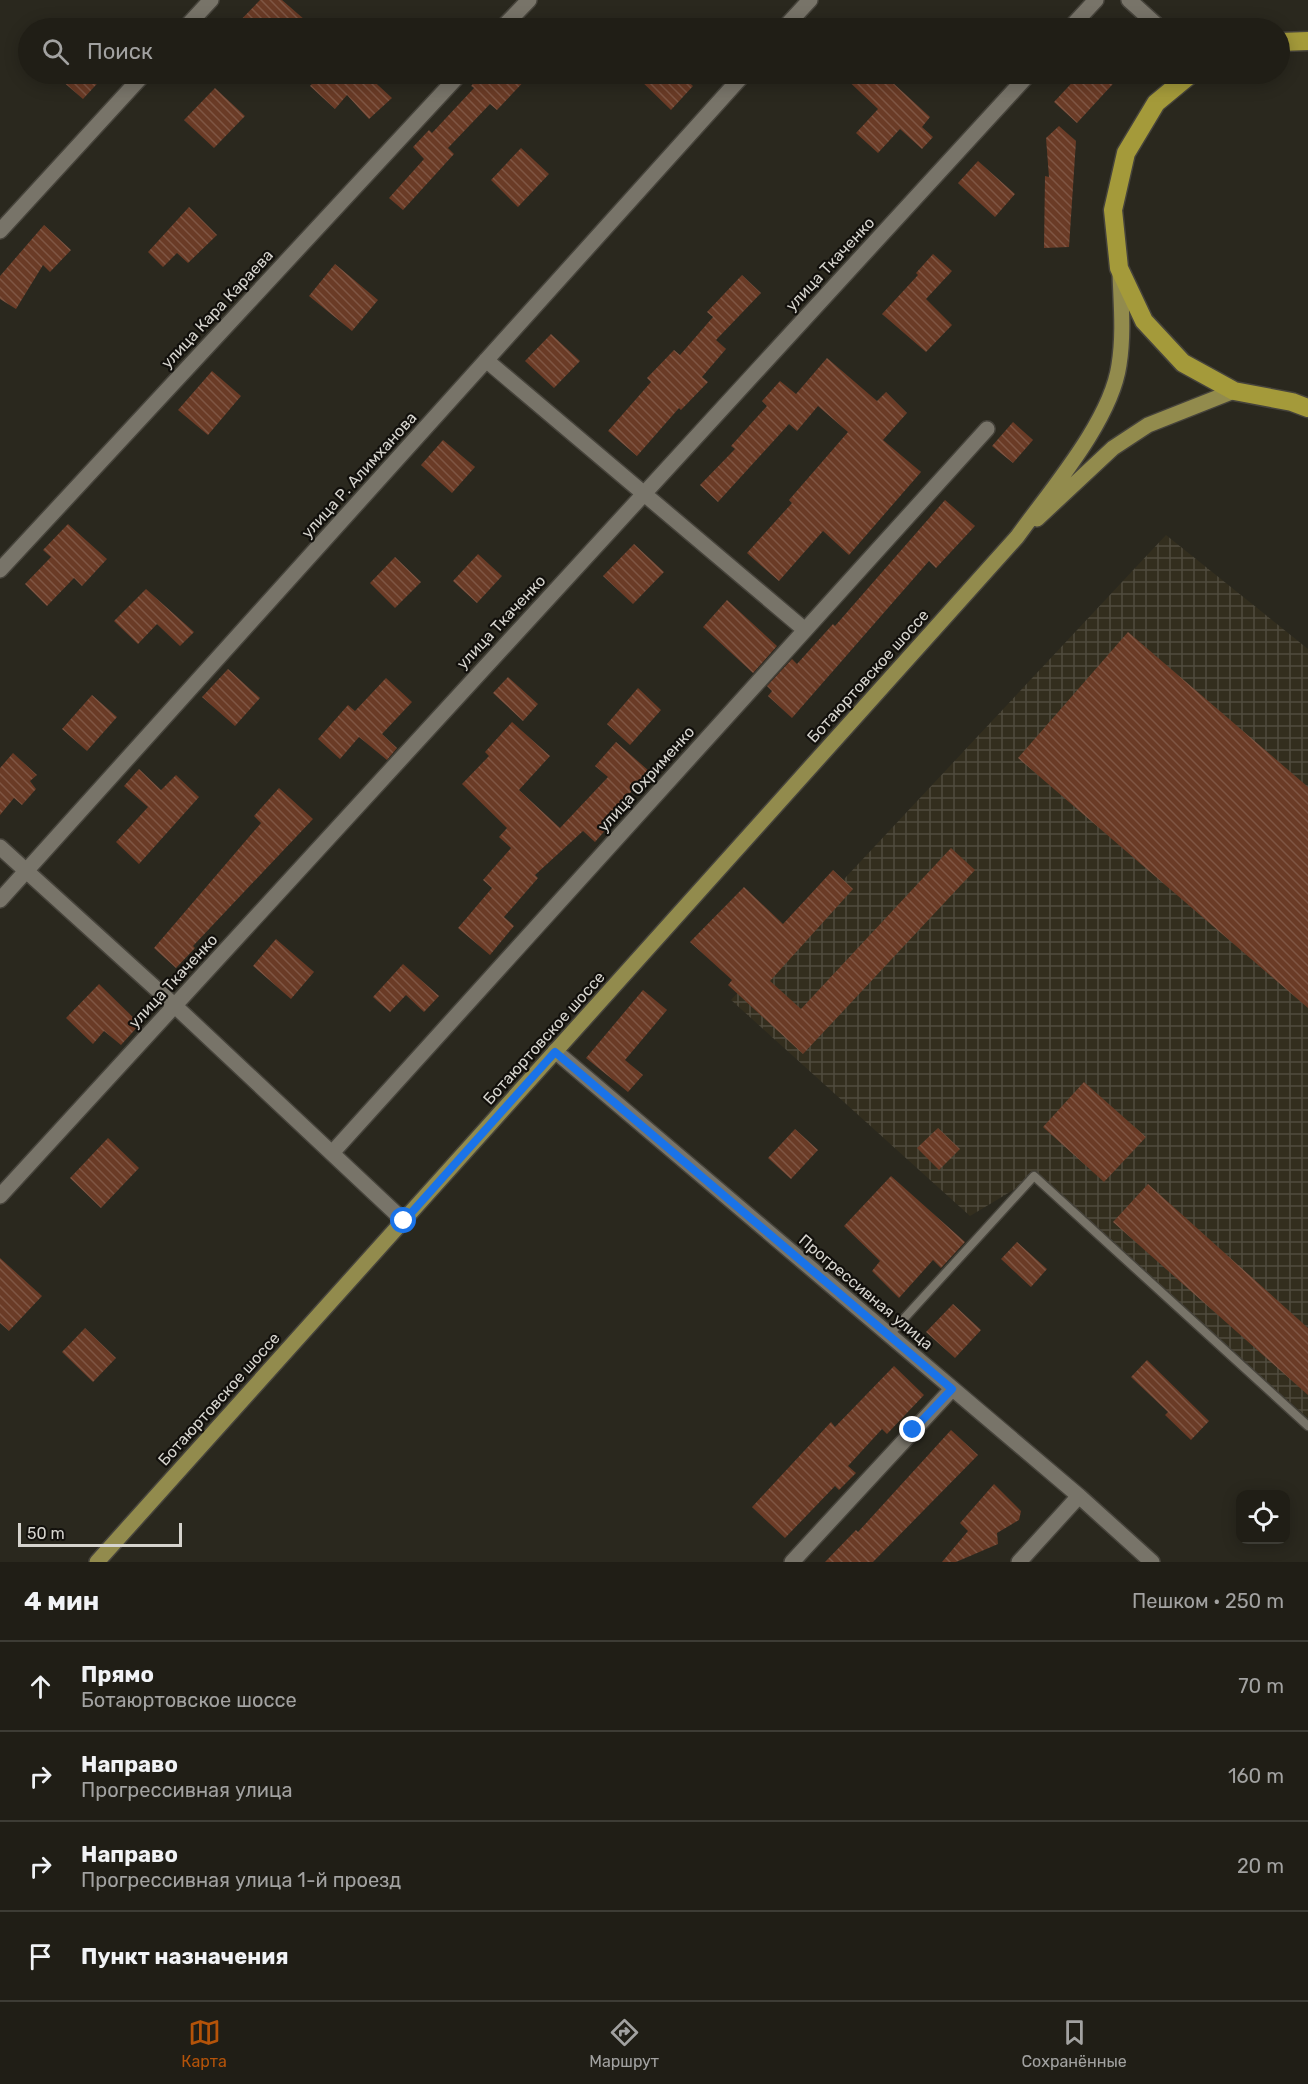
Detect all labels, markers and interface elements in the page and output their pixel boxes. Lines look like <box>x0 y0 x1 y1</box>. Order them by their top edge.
search box <box>18 18 1290 84</box>
icon: search <box>39 35 72 68</box>
text: Поиск <box>87 38 153 65</box>
street label: улица Ткаченко <box>782 213 878 315</box>
street label: улица Кара Караева <box>157 246 277 372</box>
street label: улица Р. Алимханова <box>297 408 421 542</box>
street label: улица Ткаченко <box>453 571 549 673</box>
street label: Ботаюртовское шоссе <box>803 605 933 746</box>
street label: улица Охрименко <box>594 722 698 836</box>
street label: улица Ткаченко <box>125 930 221 1032</box>
street label: Ботаюртовское шоссе <box>479 967 609 1108</box>
route start <box>390 1207 416 1233</box>
street label: Прогрессивная улица <box>795 1230 937 1354</box>
street label: Ботаюртовское шоссе <box>154 1328 284 1469</box>
route end <box>899 1416 925 1442</box>
map controls <box>1236 1490 1290 1544</box>
button: locate <box>1236 1490 1290 1544</box>
scale bar <box>18 1520 182 1548</box>
text: 50 m <box>27 1524 65 1543</box>
text: 4 мин <box>24 1586 99 1617</box>
text: Пешком · 250 m <box>1132 1589 1284 1613</box>
text: Прямо <box>81 1661 154 1688</box>
icon: ahead <box>24 1670 57 1703</box>
text: 70 m <box>1238 1674 1284 1698</box>
text: Ботаюртовское шоссе <box>81 1688 297 1712</box>
text: Направо <box>81 1751 178 1778</box>
icon: right <box>24 1760 57 1793</box>
text: 160 m <box>1228 1764 1284 1788</box>
text: Прогрессивная улица <box>81 1778 292 1802</box>
text: Направо <box>81 1841 178 1868</box>
icon: right <box>24 1850 57 1883</box>
text: 20 m <box>1237 1854 1284 1878</box>
text: Прогрессивная улица 1-й проезд <box>81 1868 401 1892</box>
icon: arrive <box>24 1940 57 1973</box>
text: Пункт назначения <box>81 1943 289 1970</box>
tab: Карта <box>181 2016 227 2071</box>
tab: Маршрут <box>589 2016 659 2071</box>
tab: Сохранённые <box>1021 2016 1127 2071</box>

